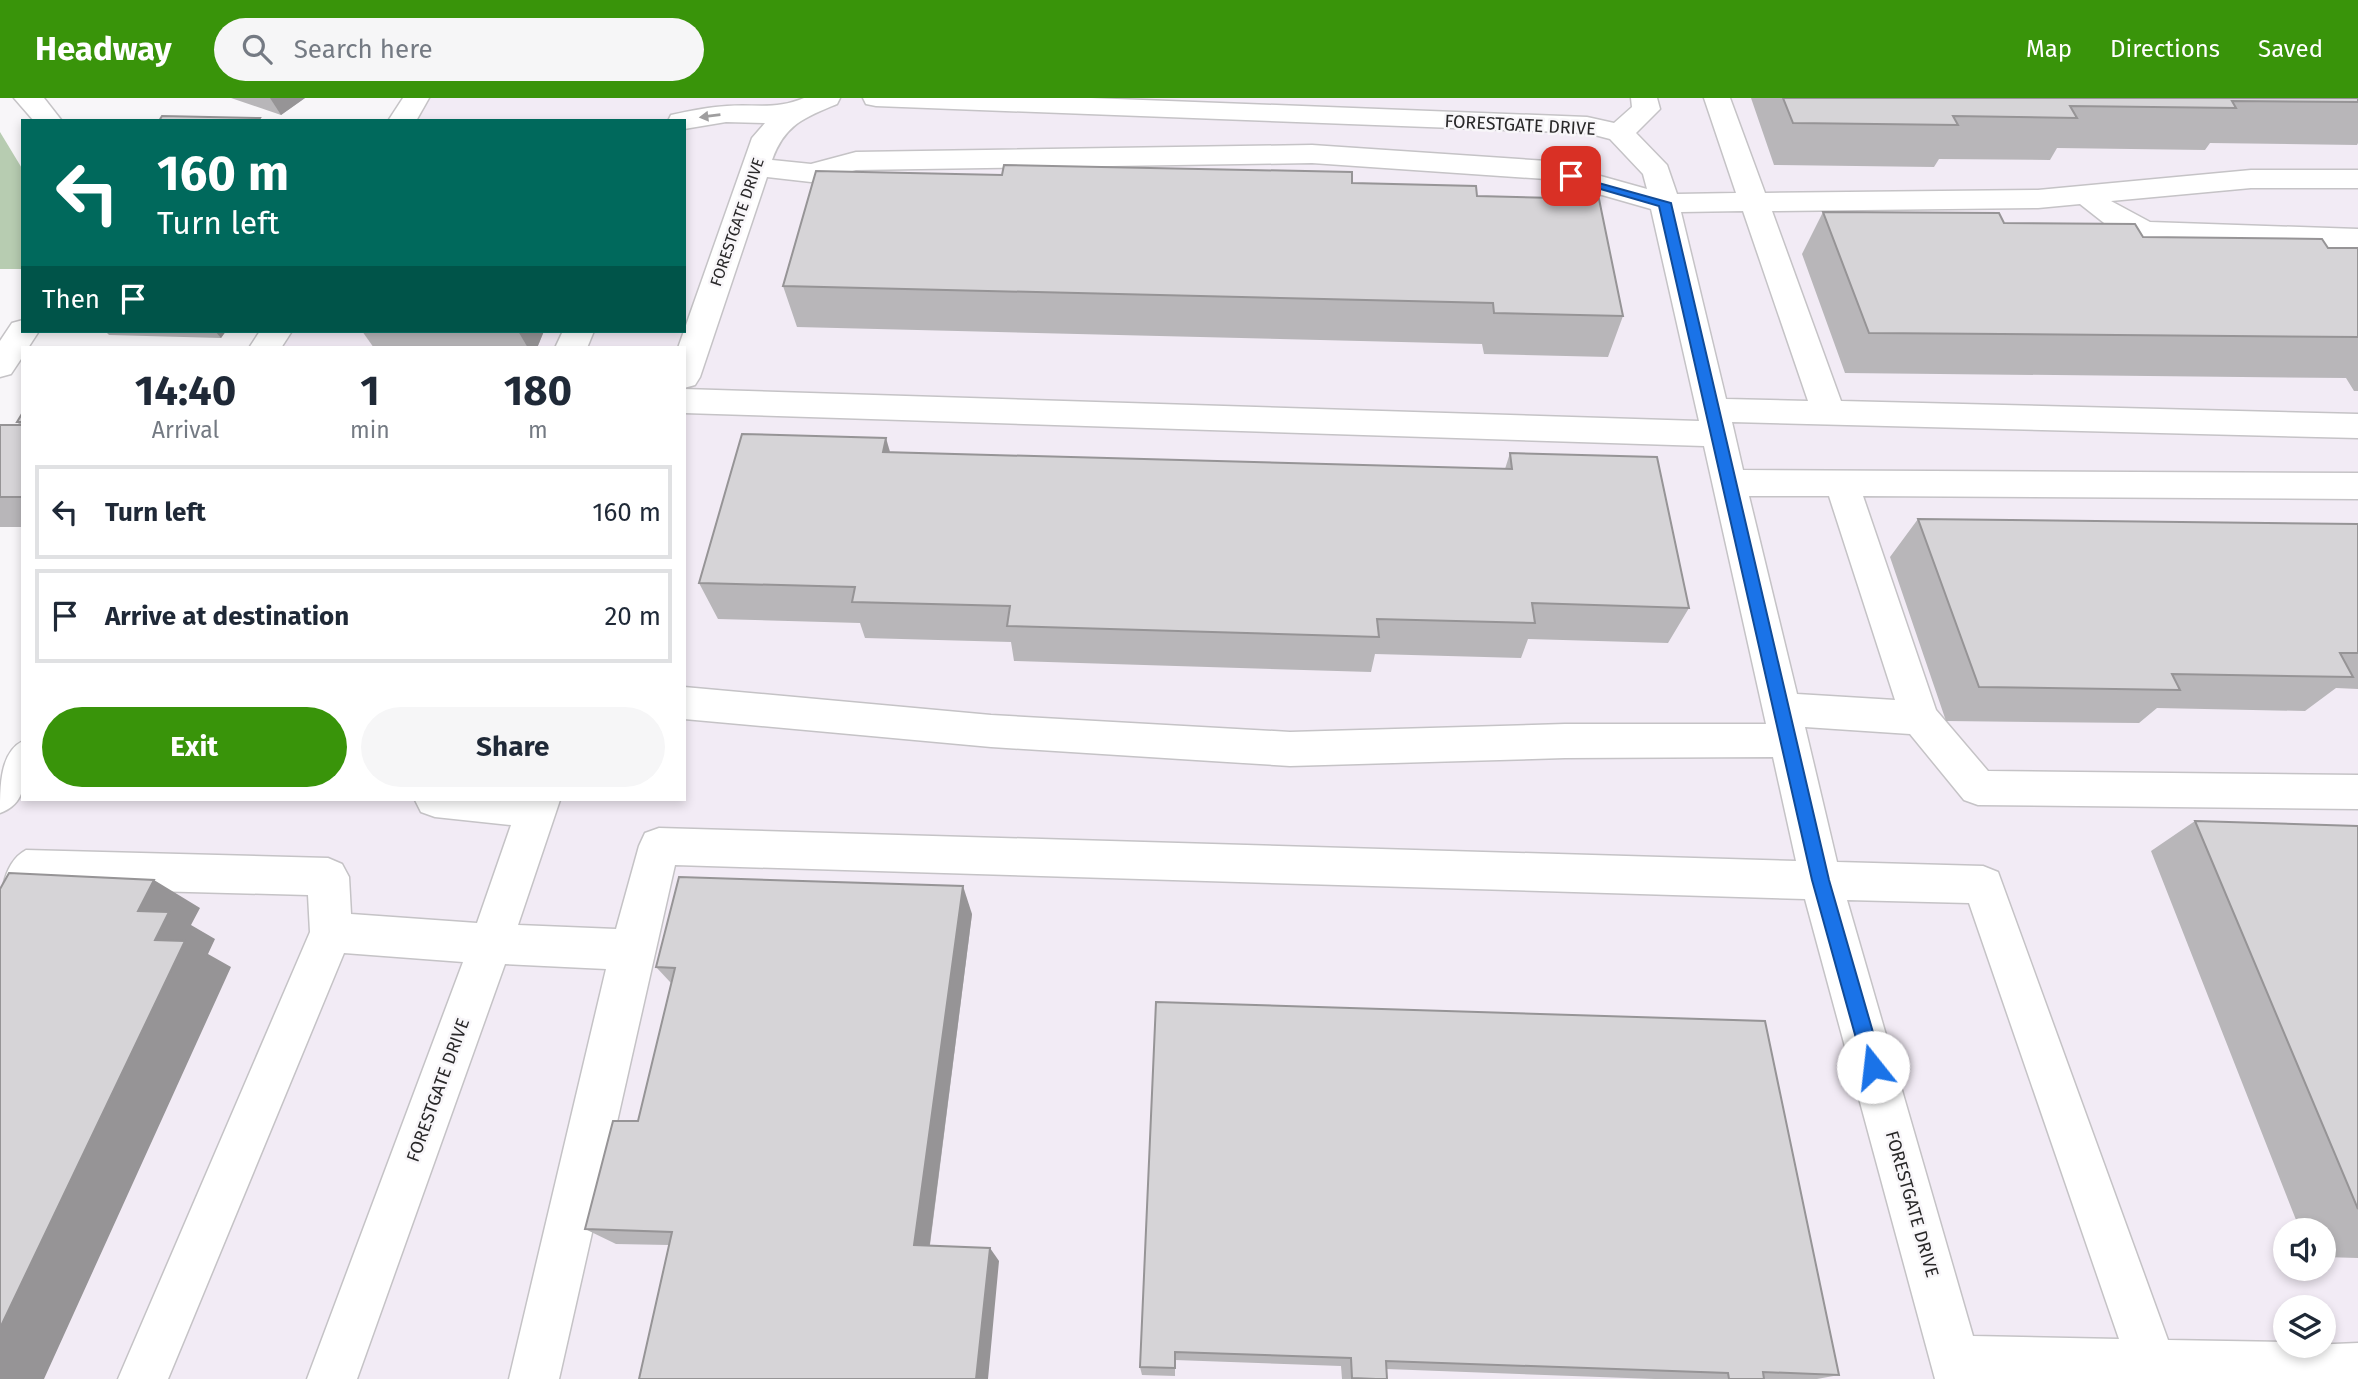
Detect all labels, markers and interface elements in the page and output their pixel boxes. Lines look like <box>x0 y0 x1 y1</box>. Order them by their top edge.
search box <box>214 18 704 81</box>
text: Headway <box>35 29 172 69</box>
icon: search <box>238 30 276 68</box>
text: Search here <box>294 34 433 65</box>
text: Map <box>2026 35 2072 63</box>
text: Directions <box>2110 35 2220 63</box>
text: Saved <box>2258 35 2323 63</box>
street label: FORESTGATE DRIVE <box>1444 110 1596 140</box>
one-way arrow <box>698 111 720 122</box>
text: 160 m <box>157 144 289 203</box>
pin <box>1541 146 1601 206</box>
icon: left <box>42 147 133 238</box>
street label: FORESTGATE DRIVE <box>706 155 768 289</box>
icon: arrive <box>1552 157 1590 195</box>
text: Turn left <box>157 204 279 242</box>
icon: arrive <box>114 280 152 318</box>
text: Then <box>42 284 100 315</box>
text: 14:40 <box>135 366 236 416</box>
text: 1 <box>360 366 380 416</box>
text: 180 <box>504 366 572 416</box>
text: Arrival <box>152 416 219 444</box>
text: min <box>350 416 390 444</box>
text: m <box>528 416 548 444</box>
icon: left <box>46 493 84 531</box>
text: Turn left <box>105 497 206 528</box>
text: 160 m <box>592 497 661 528</box>
icon: arrive <box>46 597 84 635</box>
text: Arrive at destination <box>105 601 349 632</box>
text: 20 m <box>604 601 661 632</box>
button: Exit <box>42 707 347 787</box>
button: Share <box>361 707 665 787</box>
street label: FORESTGATE DRIVE <box>402 1015 474 1165</box>
position arrow <box>1836 1030 1910 1104</box>
street label: FORESTGATE DRIVE <box>1881 1128 1943 1280</box>
map controls <box>2273 1218 2336 1358</box>
button: sound <box>2273 1218 2336 1281</box>
button: layers <box>2273 1295 2336 1358</box>

